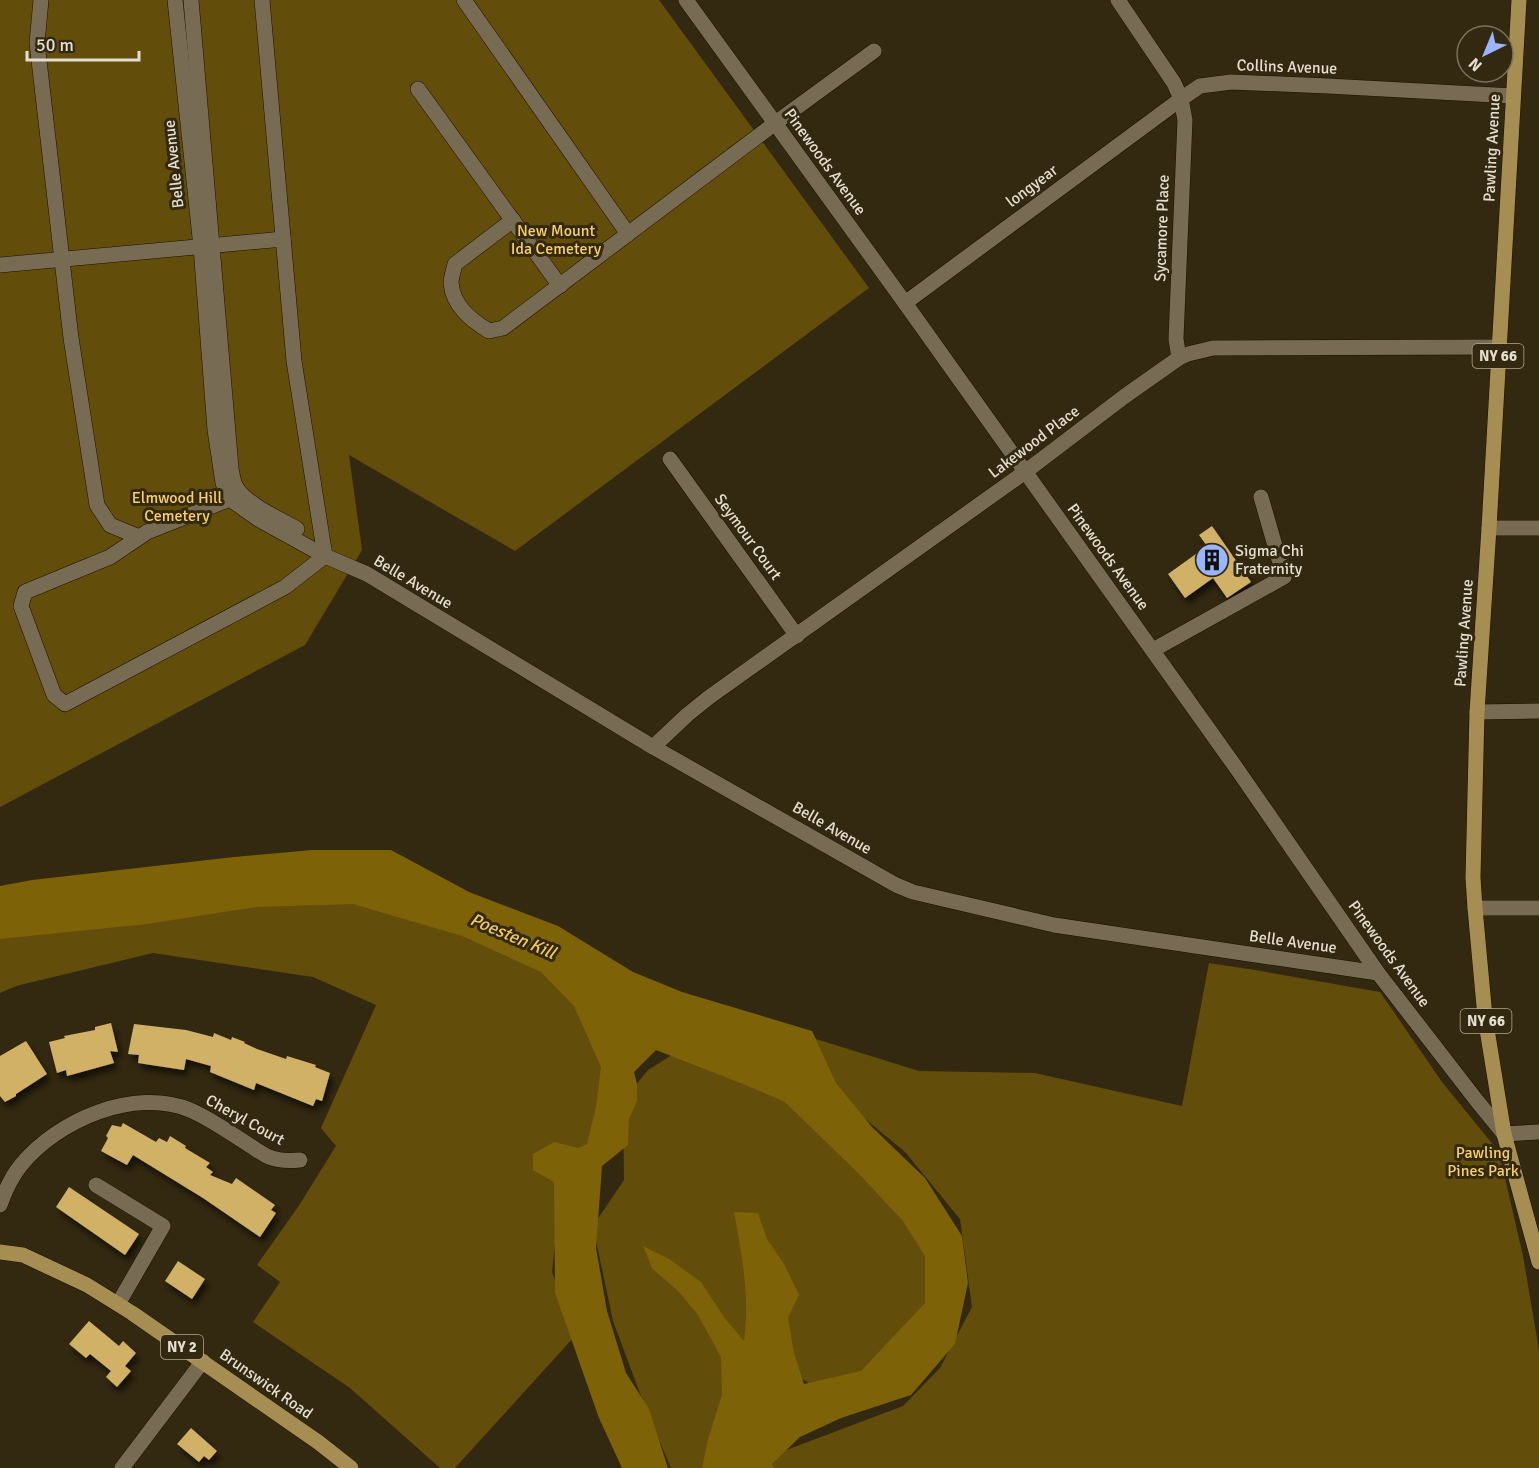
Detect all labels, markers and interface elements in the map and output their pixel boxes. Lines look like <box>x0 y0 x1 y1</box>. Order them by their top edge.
scale bar <box>27 24 140 62</box>
north arrow <box>1455 24 1515 84</box>
text: 50 m <box>36 34 74 56</box>
text: N <box>1465 53 1486 75</box>
street label: Collins Avenue <box>1236 55 1338 79</box>
street label: Pawling Avenue <box>1479 94 1505 202</box>
street label: Pinewoods Avenue <box>780 105 870 219</box>
street label: Belle Avenue <box>159 119 189 209</box>
street label: longyear <box>1002 160 1062 212</box>
street label: Sycamore Place <box>1150 174 1174 282</box>
park label: New Mount Ida Cemetery <box>511 221 602 259</box>
road number: NY 66 <box>1472 344 1524 368</box>
street label: Lakewood Place <box>984 401 1084 483</box>
park label: Elmwood Hill Cemetery <box>132 488 223 526</box>
street label: Seymour Court <box>710 490 786 584</box>
street label: Pinewoods Avenue <box>1063 500 1153 614</box>
place label: Sigma Chi Fraternity <box>1235 541 1304 579</box>
building icon: Sigma Chi Fraternity <box>1194 542 1230 578</box>
street label: Belle Avenue <box>370 551 456 613</box>
street label: Pawling Avenue <box>1450 578 1478 688</box>
street label: Belle Avenue <box>789 797 875 859</box>
street label: Pinewoods Avenue <box>1344 897 1434 1011</box>
water label: Poesten Kill <box>467 908 561 965</box>
street label: Belle Avenue <box>1248 926 1338 958</box>
road number: NY 66 <box>1460 1009 1512 1033</box>
street label: Cheryl Court <box>202 1090 288 1150</box>
park label: Pawling Pines Park <box>1447 1143 1519 1181</box>
road number: NY 2 <box>161 1335 203 1359</box>
street label: Brunswick Road <box>216 1344 316 1424</box>

